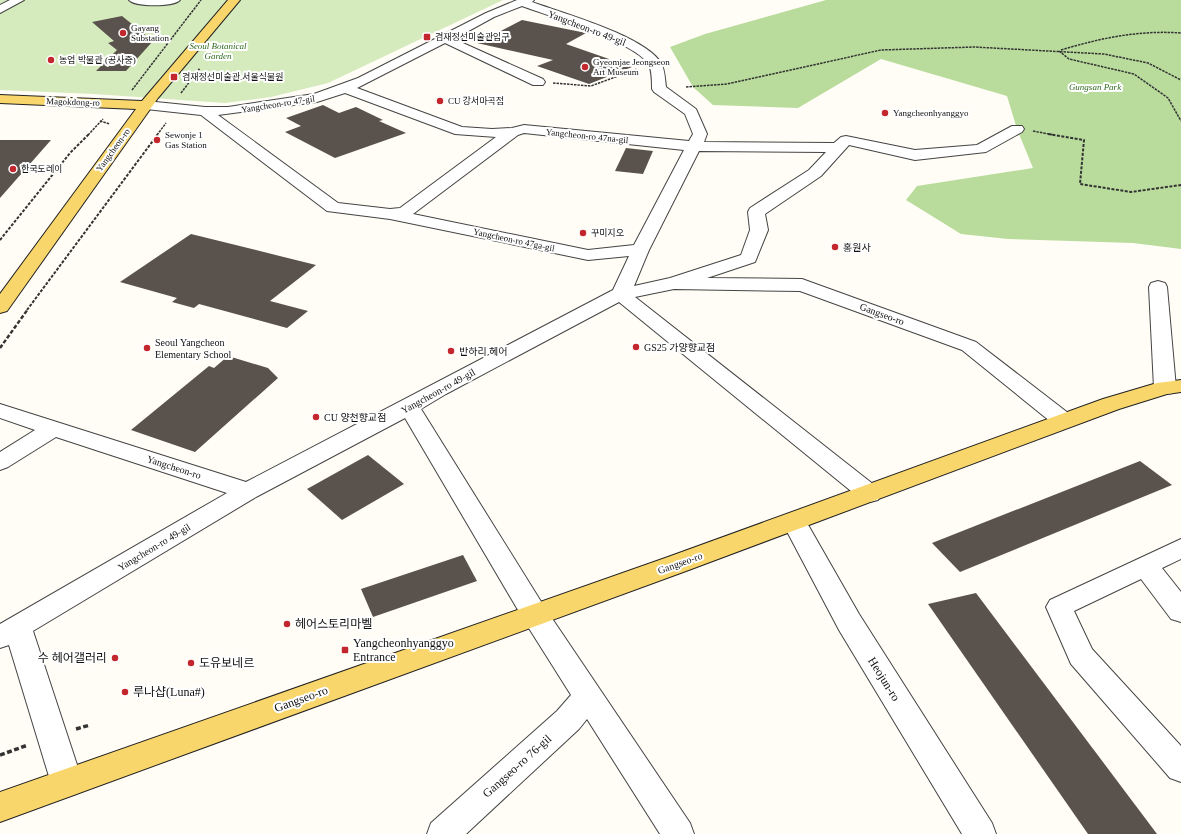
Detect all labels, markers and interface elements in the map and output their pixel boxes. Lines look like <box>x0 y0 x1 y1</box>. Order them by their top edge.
street label: Yangcheon-ro 49-gil <box>546 8 628 48</box>
place label: Gayang Substation <box>131 23 170 43</box>
marker: Gayang Substation <box>118 28 128 38</box>
marker: 겸재정선미술관입구 <box>422 32 432 42</box>
place label: 겸재정선미술관입구 <box>435 32 510 42</box>
park label: Seoul Botanical Garden <box>189 41 247 61</box>
marker: 농업 박물관 (공사중) <box>46 55 56 65</box>
place label: 농업 박물관 (공사중) <box>59 55 136 65</box>
place label: Gyeomjae Jeongseon Art Museum <box>593 57 670 77</box>
marker: Gyeomjae Jeongseon Art Museum <box>580 62 590 72</box>
marker: 겸재정선미술관.서울식물원 <box>169 72 179 82</box>
place label: 겸재정선미술관.서울식물원 <box>182 72 284 82</box>
park label: Gungsan Park <box>1069 82 1122 92</box>
street label: Yangcheon-ro 47-gil <box>241 93 316 115</box>
street label: Magokdong-ro <box>46 96 101 108</box>
marker: CU 강서마곡점 <box>435 96 445 106</box>
place label: CU 강서마곡점 <box>448 96 504 106</box>
marker: Yangcheonhyanggyo <box>880 108 890 118</box>
place label: Yangcheonhyanggyo <box>893 108 969 118</box>
street label: Yangcheon-ro <box>94 126 132 173</box>
street label: Yangcheon-ro 47na-gil <box>545 127 629 145</box>
place label: Sewonje 1 Gas Station <box>165 130 207 150</box>
marker: Sewonje 1 Gas Station <box>152 135 162 145</box>
marker: 한국도레이 <box>8 164 18 174</box>
place label: 한국도레이 <box>21 164 62 174</box>
street label: Yangcheon-ro 47ga-gil <box>472 226 556 254</box>
marker: 꾸미지오 <box>578 228 588 238</box>
place label: 꾸미지오 <box>591 228 625 238</box>
marker: 홍원사 <box>830 242 840 252</box>
place label: 홍원사 <box>843 242 871 253</box>
street label: Gangseo-ro <box>858 301 906 327</box>
place label: Seoul Yangcheon Elementary School <box>155 337 232 360</box>
marker: GS25 가양향교점 <box>631 342 641 352</box>
place label: GS25 가양향교점 <box>644 342 715 353</box>
marker: Seoul Yangcheon Elementary School <box>142 343 152 353</box>
marker: 반하리 헤어 <box>446 346 456 356</box>
place label: 반하리 헤어 <box>459 346 508 357</box>
street label: Yangcheon-ro 49-gil <box>399 366 477 416</box>
marker: CU 양천향교점 <box>311 412 321 422</box>
place label: CU 양천향교점 <box>324 412 386 423</box>
street label: Yangcheon-ro <box>146 453 202 481</box>
street label: Yangcheon-ro 49-gil <box>116 521 192 573</box>
street label: Gangseo-ro <box>656 550 704 576</box>
place label: 헤어스토리마벨 <box>295 617 372 631</box>
marker: 헤어스토리마벨 <box>282 619 292 629</box>
place label: Yangcheonhyanggyo Entrance <box>353 636 454 664</box>
marker: Yangcheonhyanggyo Entrance <box>340 645 350 655</box>
place label: 수 헤어갤러리 <box>38 651 107 665</box>
marker: 수 헤어갤러리 <box>110 653 120 663</box>
street label: Heojun-ro <box>865 654 903 704</box>
place label: 도유보네르 <box>199 656 254 670</box>
marker: 도유보네르 <box>186 658 196 668</box>
street label: Gangseo-ro <box>272 683 330 715</box>
place label: 루나샵(Luna#) <box>133 685 205 699</box>
marker: 루나샵(Luna#) <box>120 687 130 697</box>
street label: Gangseo-ro 76-gil <box>480 731 555 801</box>

